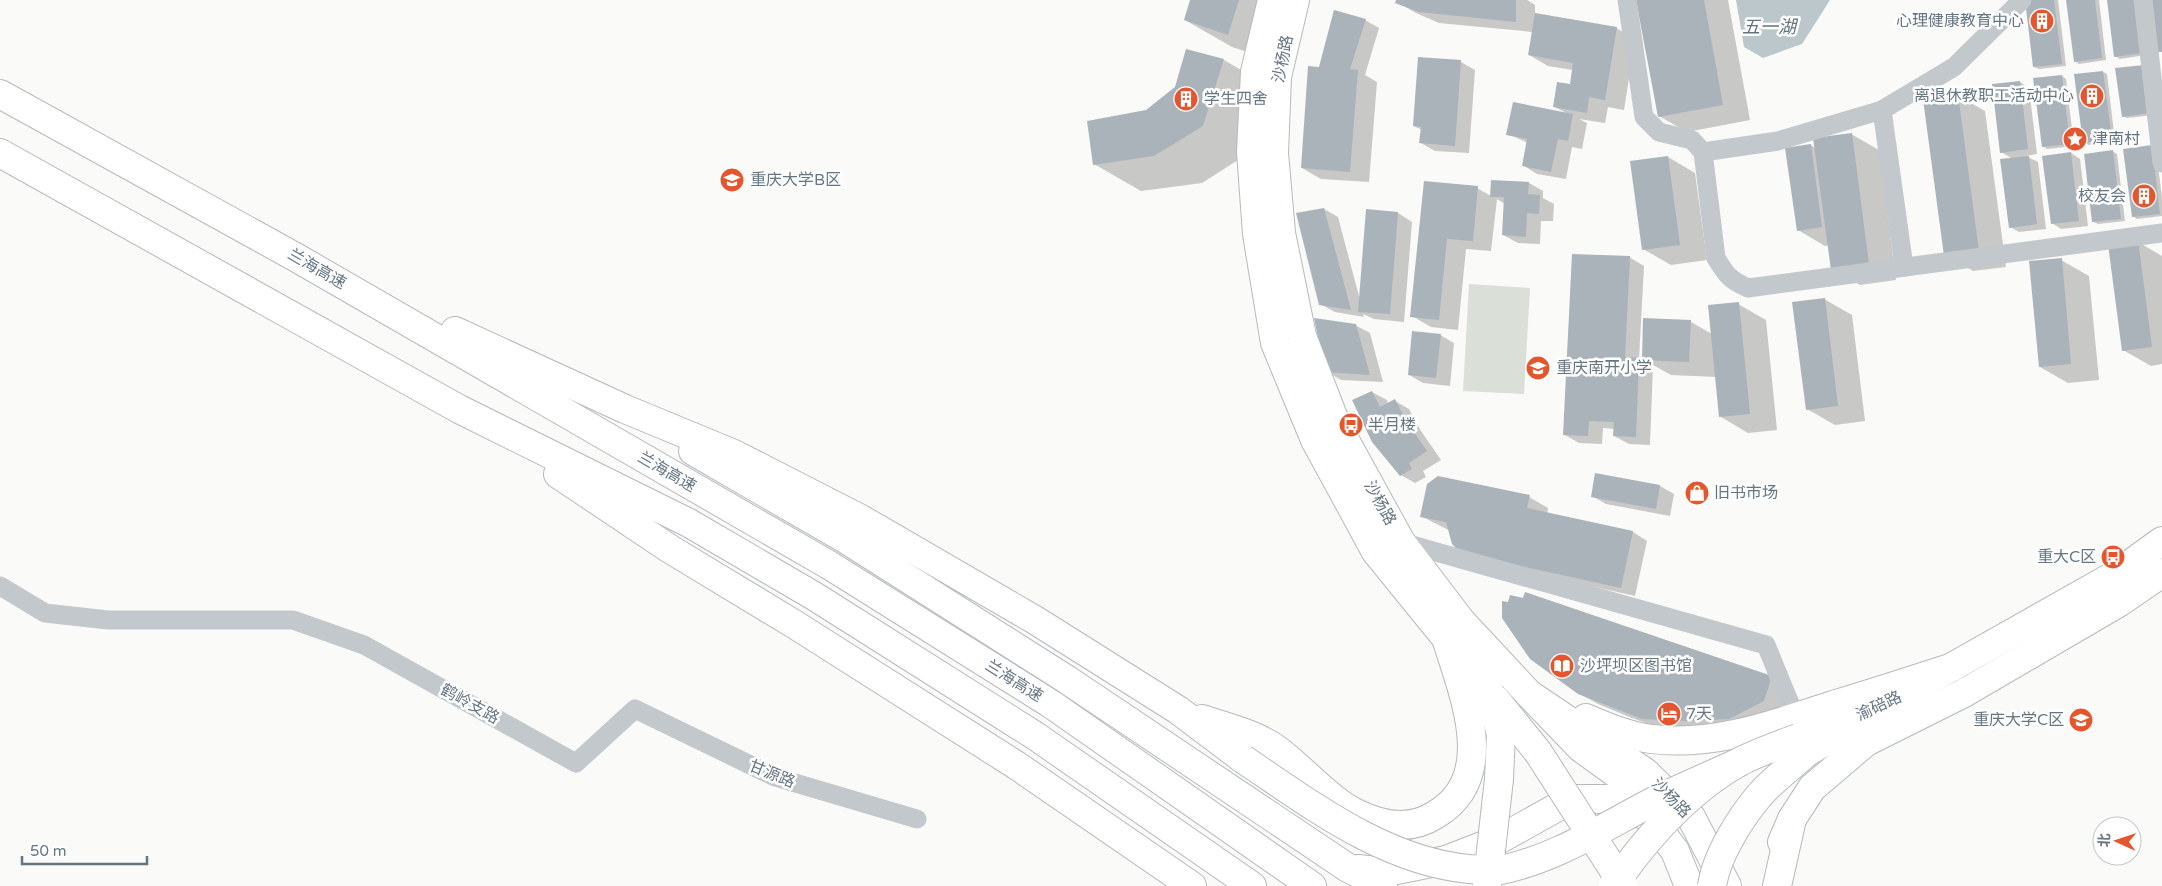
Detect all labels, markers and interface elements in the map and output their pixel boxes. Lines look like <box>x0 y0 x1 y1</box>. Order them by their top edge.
building icon: 心理健康教育中心 <box>2029 8 2055 34</box>
place label: 心理健康教育中心 <box>1896 11 2024 31</box>
water label: 五一湖 <box>1742 16 1799 38</box>
street label: 沙杨路 <box>1269 34 1297 84</box>
building icon: 离退休教职工活动中心 <box>2079 83 2105 109</box>
building icon: 学生四舍 <box>1173 86 1199 112</box>
place label: 离退休教职工活动中心 <box>1914 86 2074 106</box>
place label: 学生四舍 <box>1204 89 1268 109</box>
place icon: 津南村 <box>2062 126 2088 152</box>
place label: 津南村 <box>2092 129 2140 149</box>
school or university icon: 重庆大学B区 <box>719 167 745 193</box>
place label: 重庆大学B区 <box>750 170 841 190</box>
building icon: 校友会 <box>2131 183 2157 209</box>
place label: 校友会 <box>2078 186 2126 206</box>
street label: 兰海高速 <box>284 244 350 294</box>
school or university icon: 重庆南开小学 <box>1525 355 1551 381</box>
place label: 重庆南开小学 <box>1556 358 1652 378</box>
bus stop icon: 半月楼 <box>1338 412 1364 438</box>
place label: 半月楼 <box>1368 415 1416 435</box>
street label: 兰海高速 <box>634 447 700 497</box>
street label: 沙杨路 <box>1360 477 1400 529</box>
shop icon: 旧书市场 <box>1684 480 1710 506</box>
place label: 旧书市场 <box>1714 483 1778 503</box>
bus stop icon: 重大C区 <box>2100 544 2126 570</box>
place label: 重大C区 <box>2037 547 2096 567</box>
library icon: 沙坪坝区图书馆 <box>1549 653 1575 679</box>
street label: 兰海高速 <box>982 656 1046 706</box>
place label: 沙坪坝区图书馆 <box>1580 656 1692 676</box>
street label: 鹤岭支路 <box>437 680 503 728</box>
street label: 渝碚路 <box>1853 687 1905 725</box>
hotel icon: 7天 <box>1656 701 1682 727</box>
place label: 7天 <box>1686 704 1712 724</box>
school or university icon: 重庆大学C区 <box>2068 707 2094 733</box>
place label: 重庆大学C区 <box>1973 710 2064 730</box>
street label: 甘源路 <box>746 756 798 792</box>
street label: 沙杨路 <box>1647 774 1695 822</box>
north arrow <box>2092 816 2142 866</box>
text: 北 <box>2096 833 2113 848</box>
scale bar <box>22 834 148 866</box>
text: 50 m <box>30 842 67 860</box>

